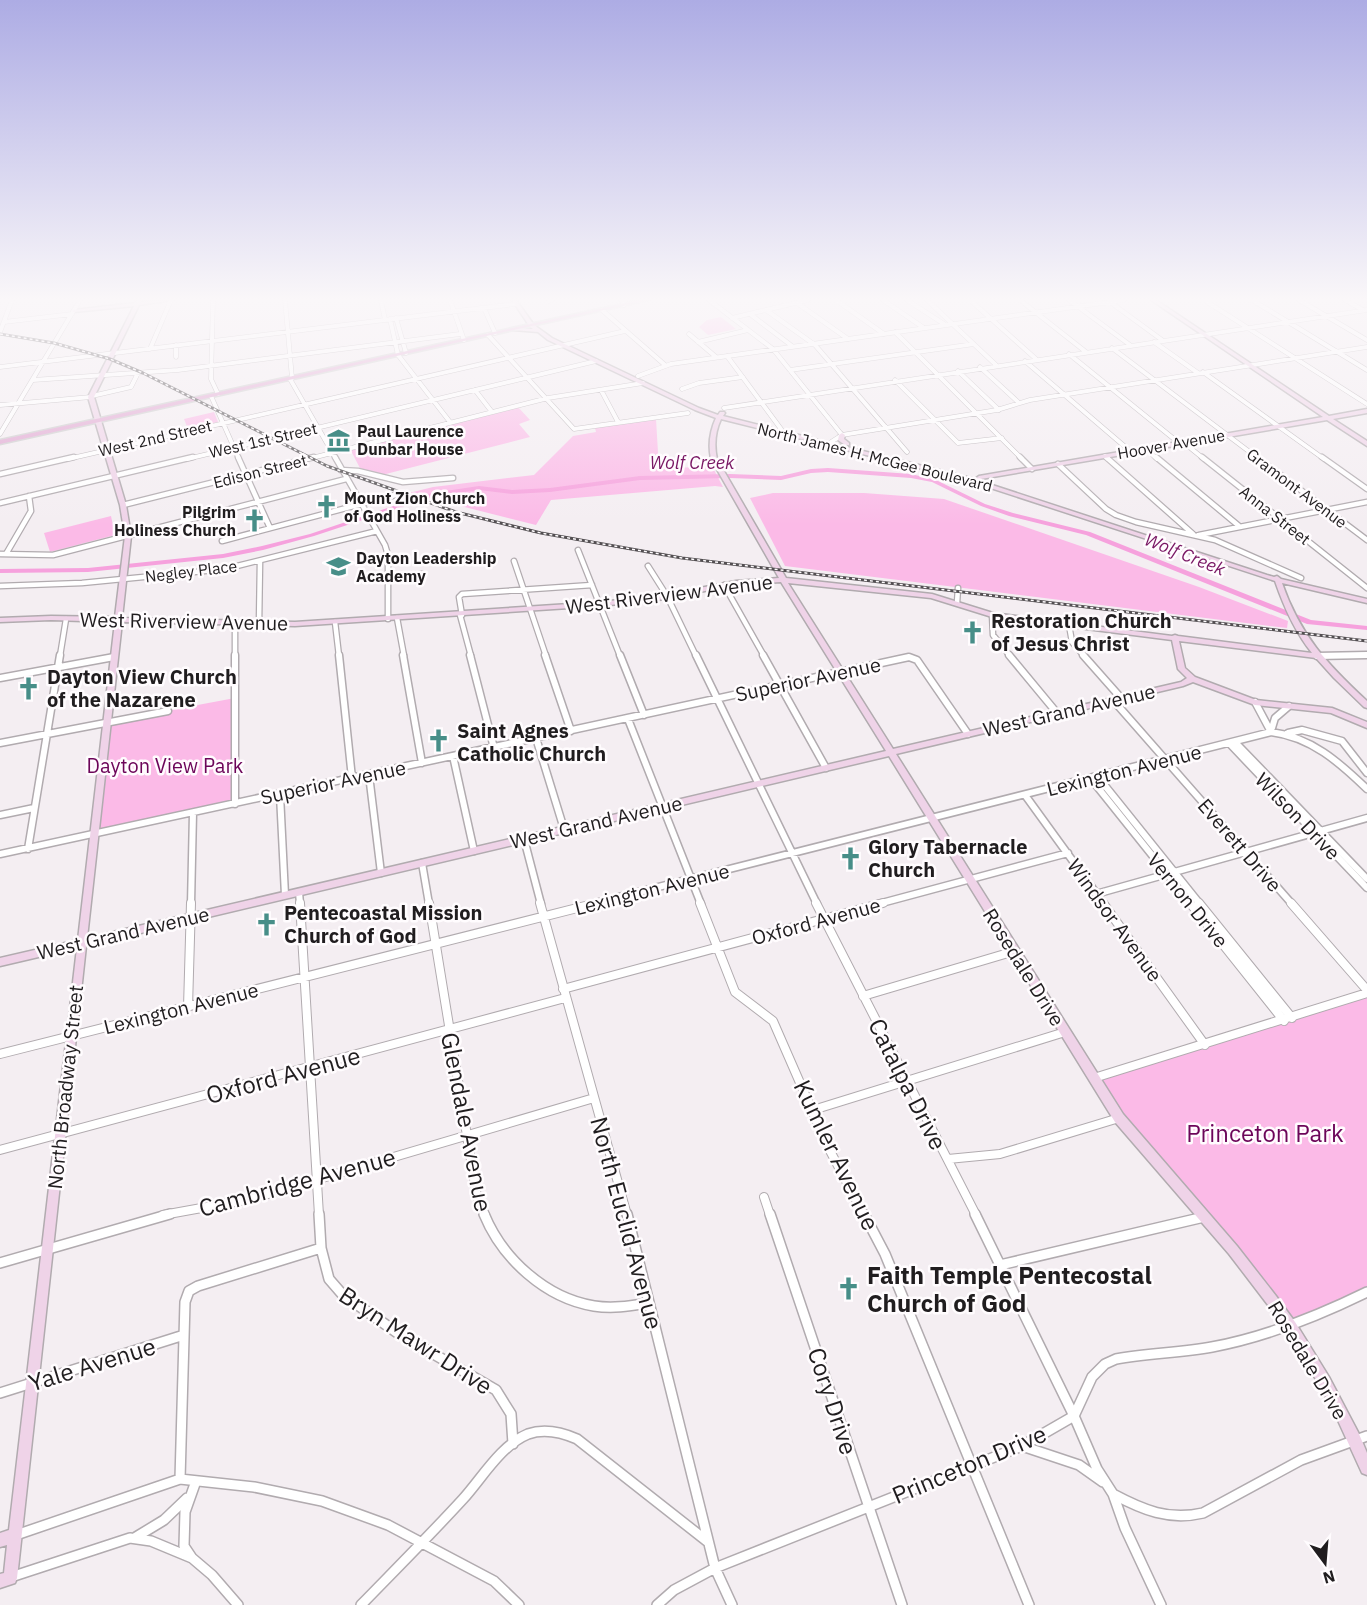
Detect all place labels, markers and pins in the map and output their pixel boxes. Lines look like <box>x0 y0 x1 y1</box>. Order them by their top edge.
place label: Paul Laurence Dunbar House <box>357 421 464 459</box>
museum icon: Paul Laurence Dunbar House <box>326 427 352 453</box>
place label: Mount Zion Church of God Holiness <box>344 488 485 526</box>
church icon: Mount Zion Church of God Holiness <box>313 494 339 520</box>
place label: Pilgrim Holiness Church <box>114 502 236 540</box>
church icon: Pilgrim Holiness Church <box>241 508 267 534</box>
place label: Dayton Leadership Academy <box>356 548 497 586</box>
school or university icon: Dayton Leadership Academy <box>325 554 351 580</box>
place label: Restoration Church of Jesus Christ <box>991 607 1172 657</box>
church icon: Restoration Church of Jesus Christ <box>960 619 986 645</box>
place label: Dayton View Church of the Nazarene <box>47 663 237 713</box>
church icon: Dayton View Church of the Nazarene <box>16 675 42 701</box>
place label: Saint Agnes Catholic Church <box>457 717 606 767</box>
church icon: Saint Agnes Catholic Church <box>426 728 452 754</box>
place label: Glory Tabernacle Church <box>868 833 1027 883</box>
church icon: Glory Tabernacle Church <box>837 845 863 871</box>
place label: Pentecoastal Mission Church of God <box>284 899 482 949</box>
church icon: Pentecoastal Mission Church of God <box>253 911 279 937</box>
place label: Faith Temple Pentecostal Church of God <box>867 1259 1152 1319</box>
church icon: Faith Temple Pentecostal Church of God <box>836 1276 862 1302</box>

